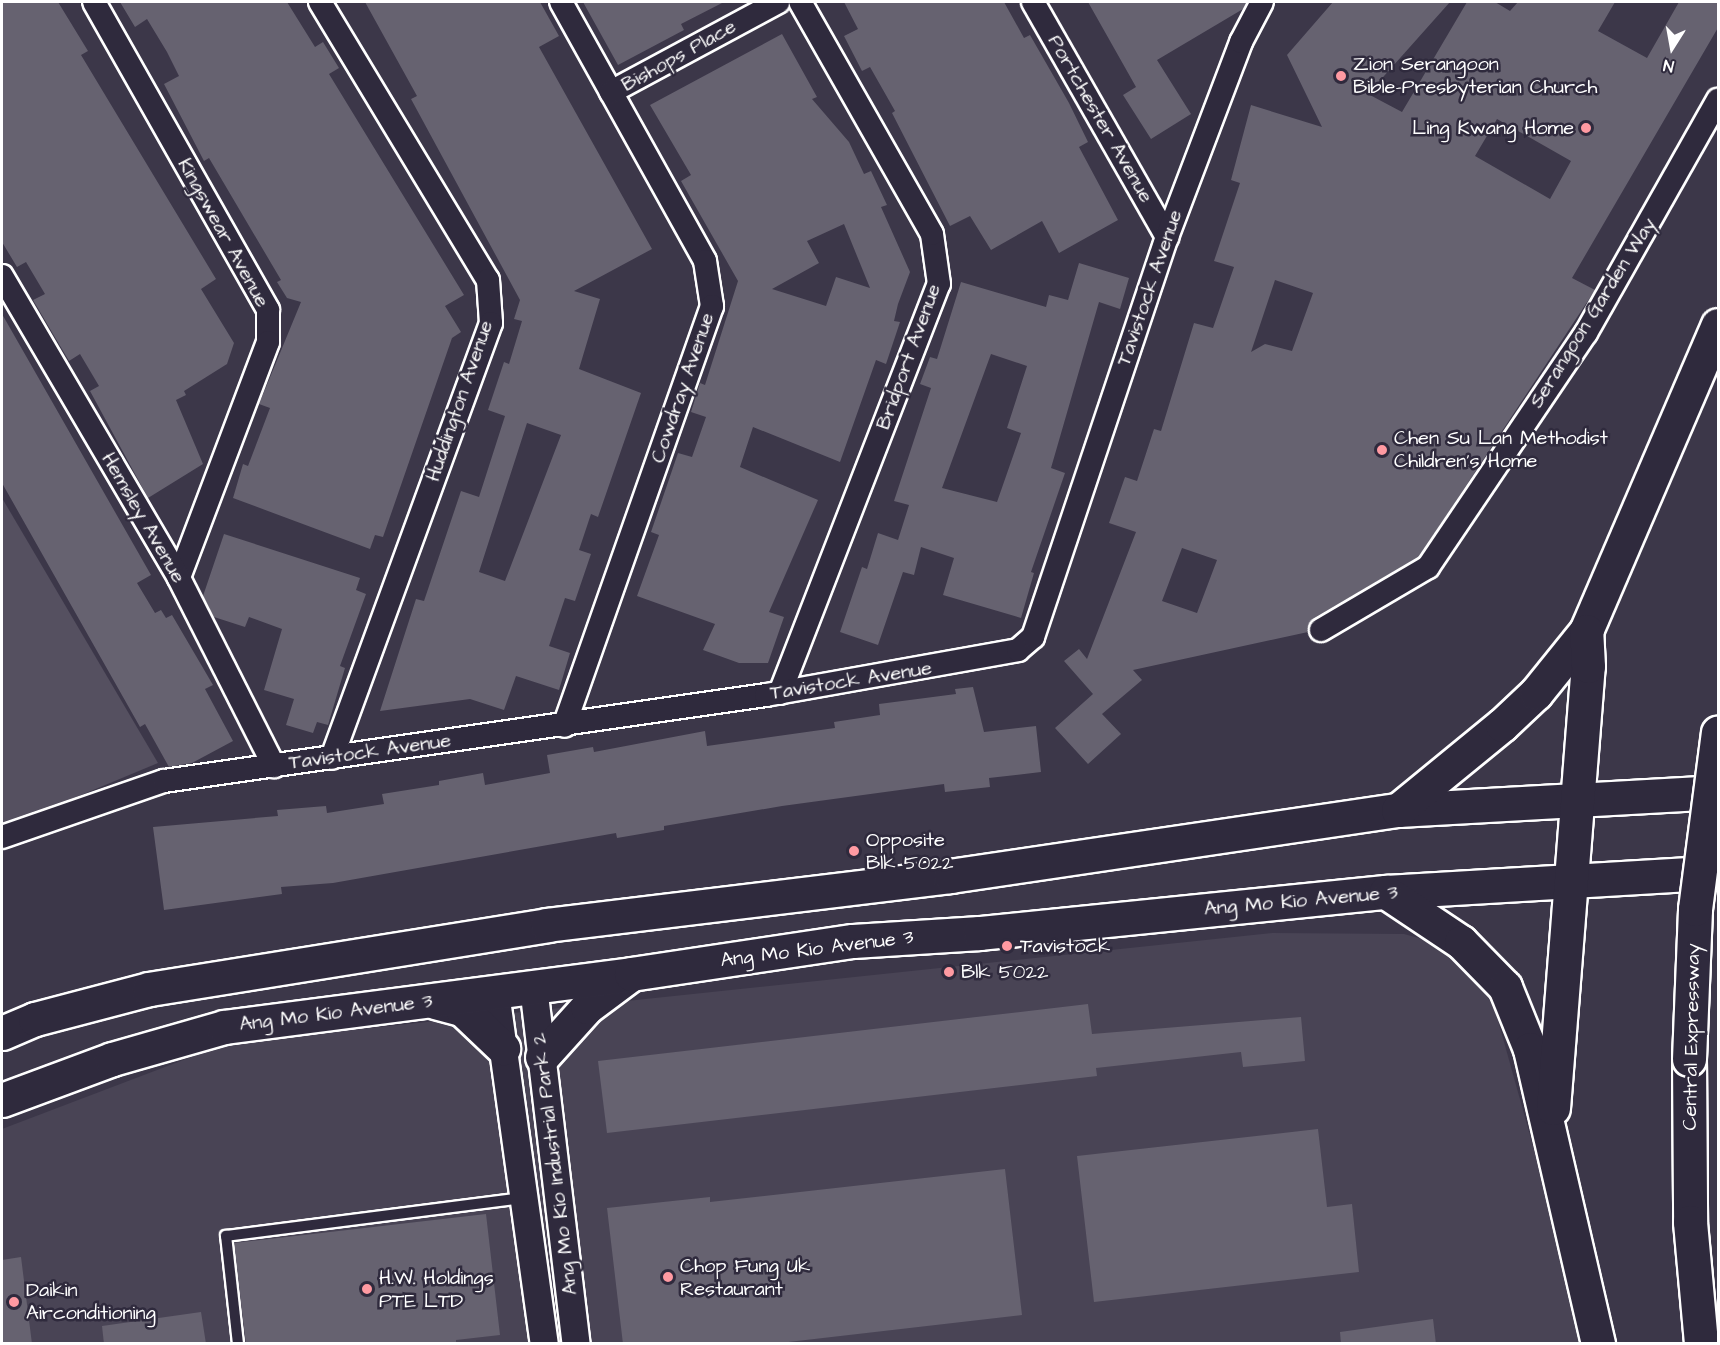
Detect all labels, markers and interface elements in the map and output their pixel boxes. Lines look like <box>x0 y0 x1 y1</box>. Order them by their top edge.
street label: Bishops Place <box>618 15 740 97</box>
north arrow <box>1642 18 1702 78</box>
street label: Portchester Avenue <box>1042 31 1158 207</box>
place label: Zion Serangoon Bible-Presbyterian Church <box>1353 52 1597 99</box>
text: N <box>1662 54 1676 77</box>
marker: Zion Serangoon Bible-Presbyterian Church <box>1334 69 1348 83</box>
place label: Ling Kwang Home <box>1412 116 1574 140</box>
marker: Ling Kwang Home <box>1579 121 1593 135</box>
street label: Kingswear Avenue <box>172 154 274 312</box>
street label: Tavistock Avenue <box>1112 207 1188 369</box>
street label: Serangoon Garden Way <box>1525 213 1661 413</box>
street label: Bridport Avenue <box>872 281 946 433</box>
street label: Cowdray Avenue <box>646 310 720 466</box>
street label: Huddington Avenue <box>421 317 499 485</box>
place label: Chen Su Lan Methodist Children's Home <box>1394 426 1608 473</box>
marker: Chen Su Lan Methodist Children's Home <box>1375 443 1389 457</box>
street label: Hemsley Avenue <box>96 449 190 587</box>
street label: Tavistock Avenue <box>768 656 934 706</box>
street label: Tavistock Avenue <box>287 729 453 775</box>
place label: Opposite Blk 5022 <box>866 828 953 875</box>
marker: Opposite Blk 5022 <box>847 844 861 858</box>
street label: Ang Mo Kio Avenue 3 <box>1203 881 1399 921</box>
street label: Ang Mo Kio Avenue 3 <box>719 925 915 973</box>
place label: Tavistock <box>1020 934 1110 958</box>
marker: Tavistock <box>998 937 1016 955</box>
street label: Central Expressway <box>1678 943 1706 1131</box>
place label: Blk 5022 <box>961 960 1048 984</box>
marker: Blk 5022 <box>942 965 956 979</box>
street label: Ang Mo Kio Avenue 3 <box>238 989 434 1037</box>
street label: Ang Mo Kio Industrial Park 2 <box>527 1032 583 1296</box>
place label: Chop Fung Uk Restaurant <box>680 1254 810 1301</box>
place label: H.W. Holdings PTE LTD <box>379 1266 494 1313</box>
marker: Chop Fung Uk Restaurant <box>661 1270 675 1284</box>
place label: Daikin Airconditioning <box>26 1278 156 1325</box>
marker: H.W. Holdings PTE LTD <box>360 1282 374 1296</box>
marker: Daikin Airconditioning <box>7 1295 21 1309</box>

